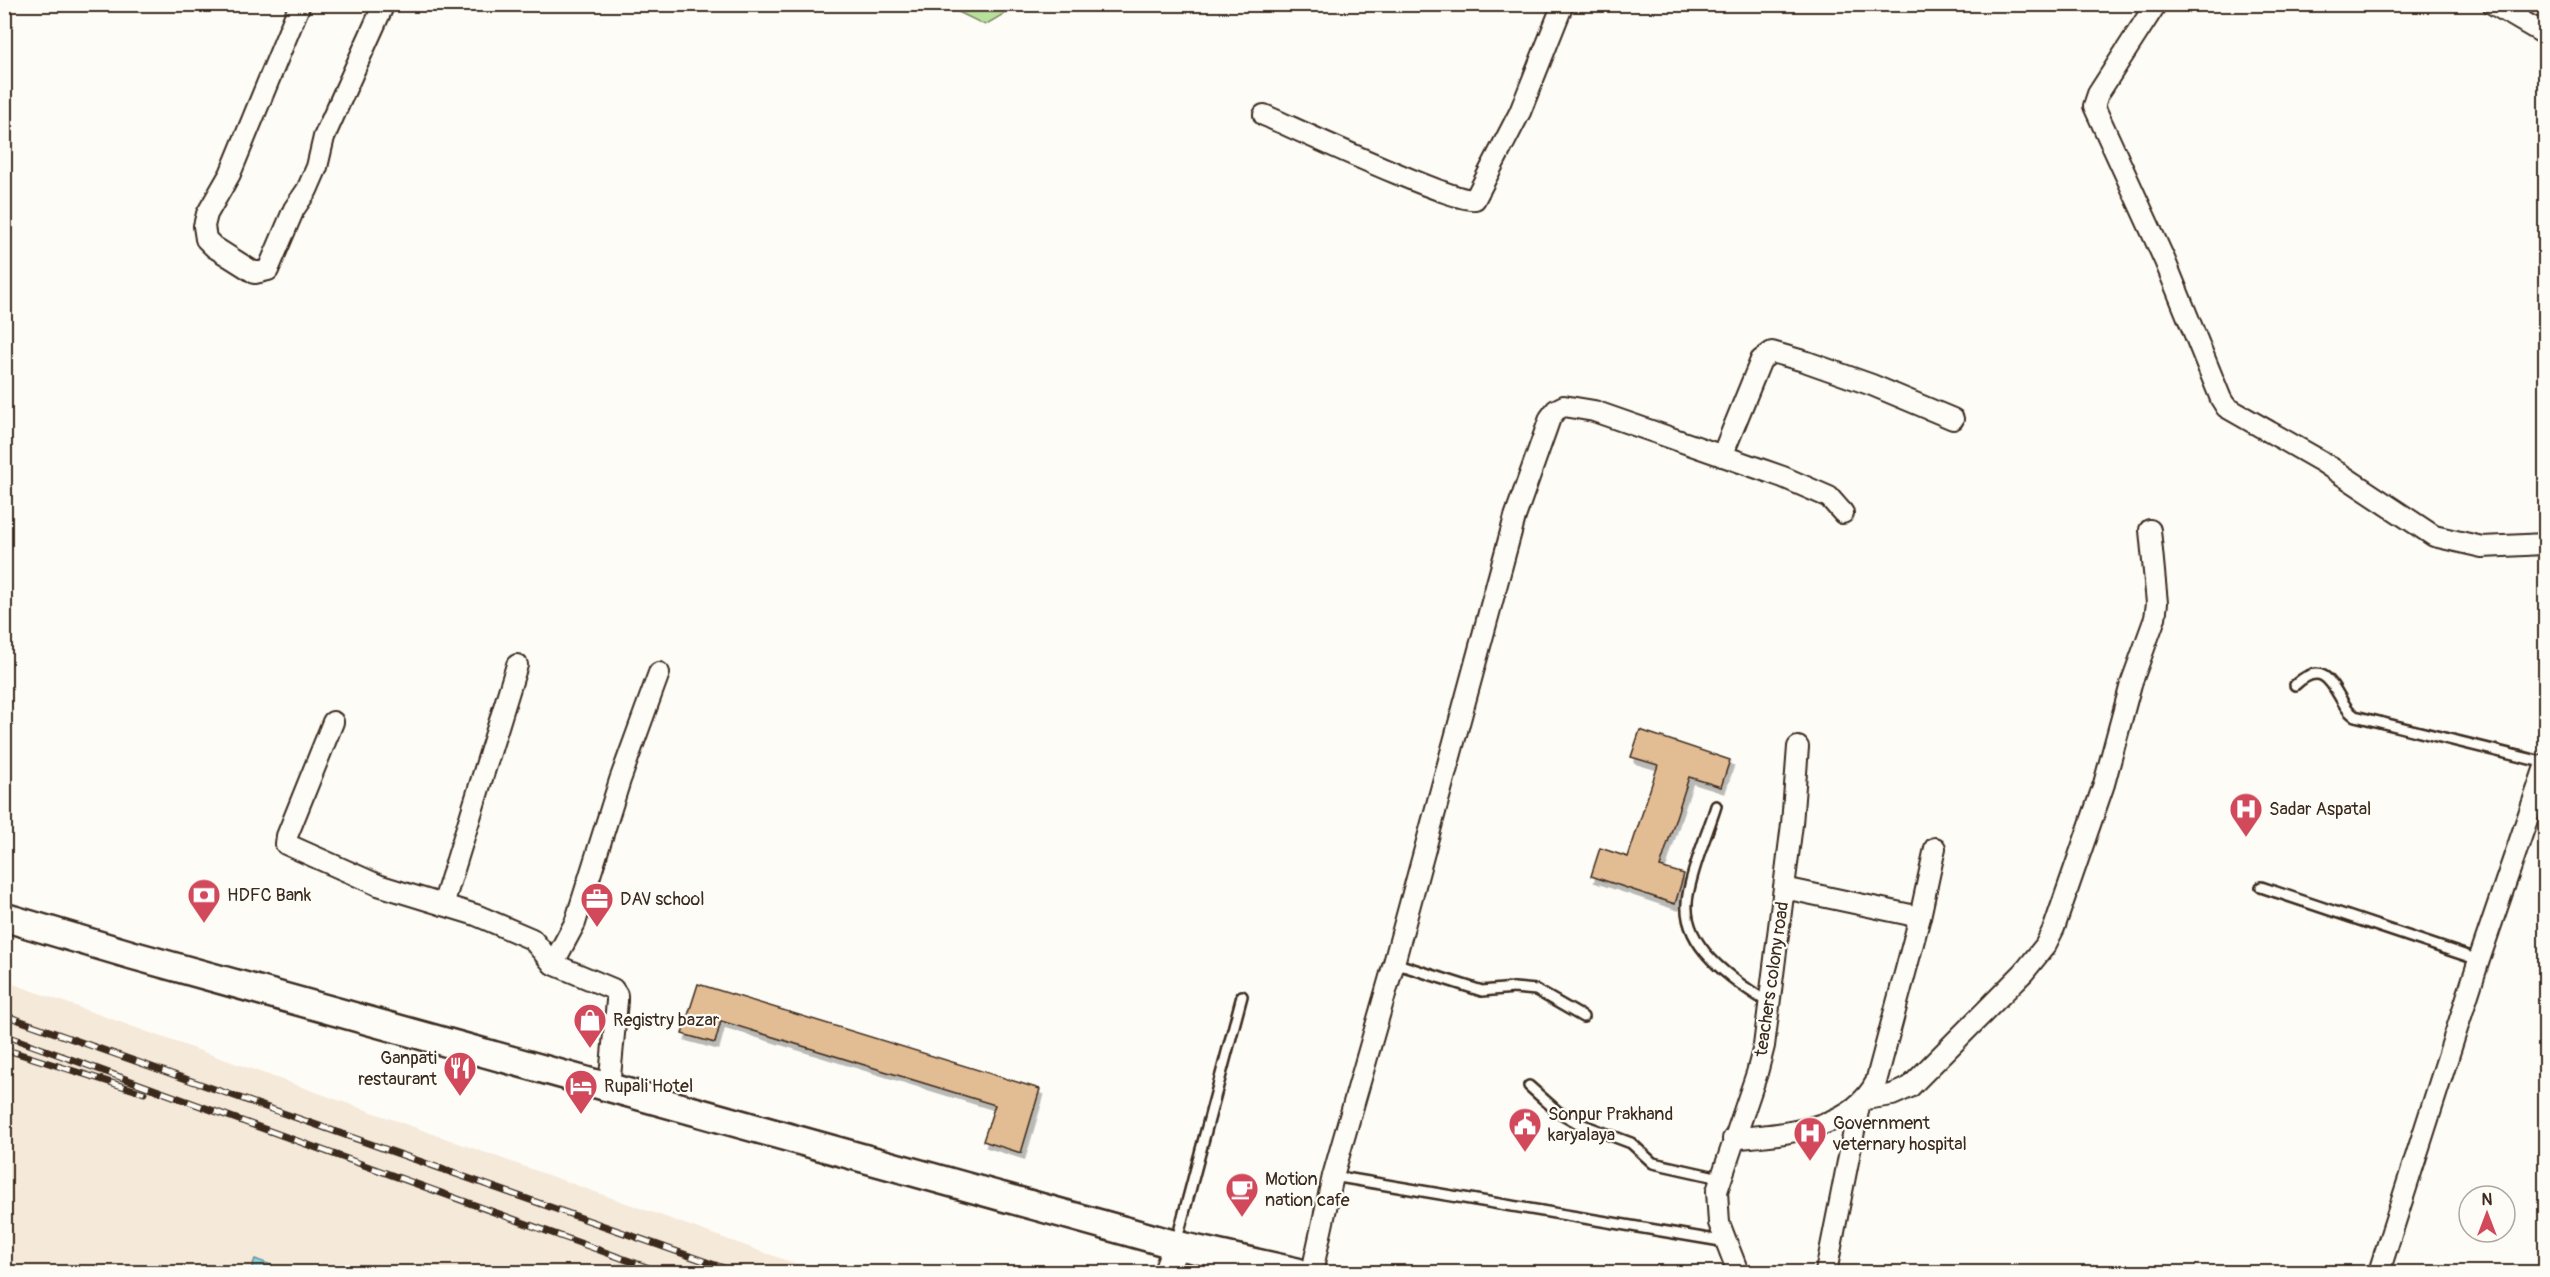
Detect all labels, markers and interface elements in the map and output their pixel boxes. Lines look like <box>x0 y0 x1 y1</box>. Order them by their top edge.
hospital icon: Sadar Aspatal <box>2228 791 2264 838</box>
place label: Sadar Aspatal <box>2269 798 2371 821</box>
bank icon: HDFC Bank <box>186 877 222 924</box>
office icon: DAV school <box>579 881 615 928</box>
place label: HDFC Bank <box>227 884 312 907</box>
place label: DAV school <box>620 888 705 911</box>
street label: teachers colony road <box>1750 900 1794 1059</box>
shop icon: Registry bazar <box>572 1002 608 1049</box>
place label: Registry bazar <box>613 1009 720 1032</box>
place label: Ganpati restaurant <box>358 1047 438 1091</box>
restaurant icon: Ganpati restaurant <box>442 1050 478 1097</box>
hotel icon: Rupali Hotel <box>563 1068 599 1115</box>
place label: Rupali Hotel <box>604 1075 693 1098</box>
place label: Sonpur Prakhand karyalaya <box>1548 1103 1673 1147</box>
public building icon: Sonpur Prakhand karyalaya <box>1507 1106 1543 1153</box>
place label: Government veternary hospital <box>1832 1112 1967 1156</box>
hospital icon: Government veternary hospital <box>1792 1115 1828 1162</box>
place label: Motion nation cafe <box>1265 1168 1350 1212</box>
cafe icon: Motion nation cafe <box>1224 1171 1260 1218</box>
north arrow <box>2457 1184 2517 1244</box>
text: N <box>2482 1190 2493 1210</box>

